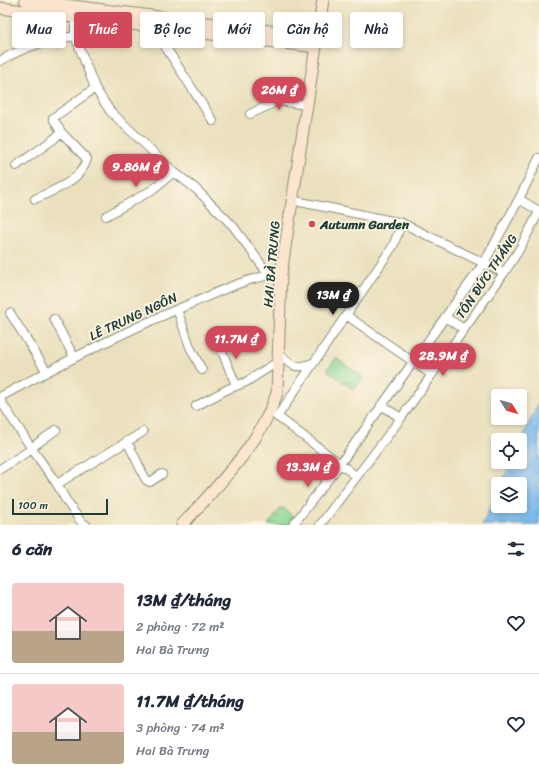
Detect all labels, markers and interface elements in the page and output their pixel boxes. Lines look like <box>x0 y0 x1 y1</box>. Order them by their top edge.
chip: Mua <box>12 12 66 48</box>
chip: Thuê <box>74 12 132 48</box>
chip: Bộ lọc <box>140 12 205 48</box>
chip: Mới <box>213 12 265 48</box>
chip: Căn hộ <box>273 12 342 48</box>
chip: Nhà <box>350 12 403 48</box>
pin: 26M ₫ <box>251 77 307 111</box>
text: 26M ₫ <box>261 78 297 101</box>
pin: 9.86M ₫ <box>99 154 173 188</box>
text: 9.86M ₫ <box>112 155 160 178</box>
place label: Autumn Garden <box>319 213 410 236</box>
marker: Autumn Garden <box>307 219 317 229</box>
street label: HAI BÀ TRƯNG <box>256 220 287 308</box>
street label: TÔN ĐỨC THẮNG <box>449 229 524 324</box>
pin: 13M ₫ <box>305 282 361 316</box>
text: 13M ₫ <box>316 283 350 306</box>
street label: LÊ TRUNG NGÔN <box>85 286 181 347</box>
pin: 11.7M ₫ <box>199 326 273 360</box>
text: 11.7M ₫ <box>214 327 258 350</box>
pin: 28.9M ₫ <box>406 343 480 377</box>
text: 28.9M ₫ <box>419 344 467 367</box>
north arrow <box>491 389 527 425</box>
map controls <box>491 389 527 513</box>
button: locate <box>491 433 527 469</box>
pin: 13.3M ₫ <box>271 454 345 488</box>
text: 13.3M ₫ <box>286 455 330 478</box>
button: layers <box>491 477 527 513</box>
text: 100 m <box>18 496 48 515</box>
scale bar <box>12 497 108 516</box>
text: 6 căn <box>12 534 52 564</box>
icon: filters <box>505 538 527 560</box>
text: 13M ₫/tháng <box>136 585 231 615</box>
icon: home <box>44 599 92 647</box>
icon: heart <box>505 612 527 634</box>
text: 2 phòng · 72 m² <box>136 615 224 638</box>
text: Hai Bà Trưng <box>136 638 209 661</box>
text: 11.7M ₫/tháng <box>136 686 244 716</box>
icon: home <box>44 700 92 748</box>
icon: heart <box>505 713 527 735</box>
text: 3 phòng · 74 m² <box>136 716 225 739</box>
text: Hai Bà Trưng <box>136 739 209 762</box>

